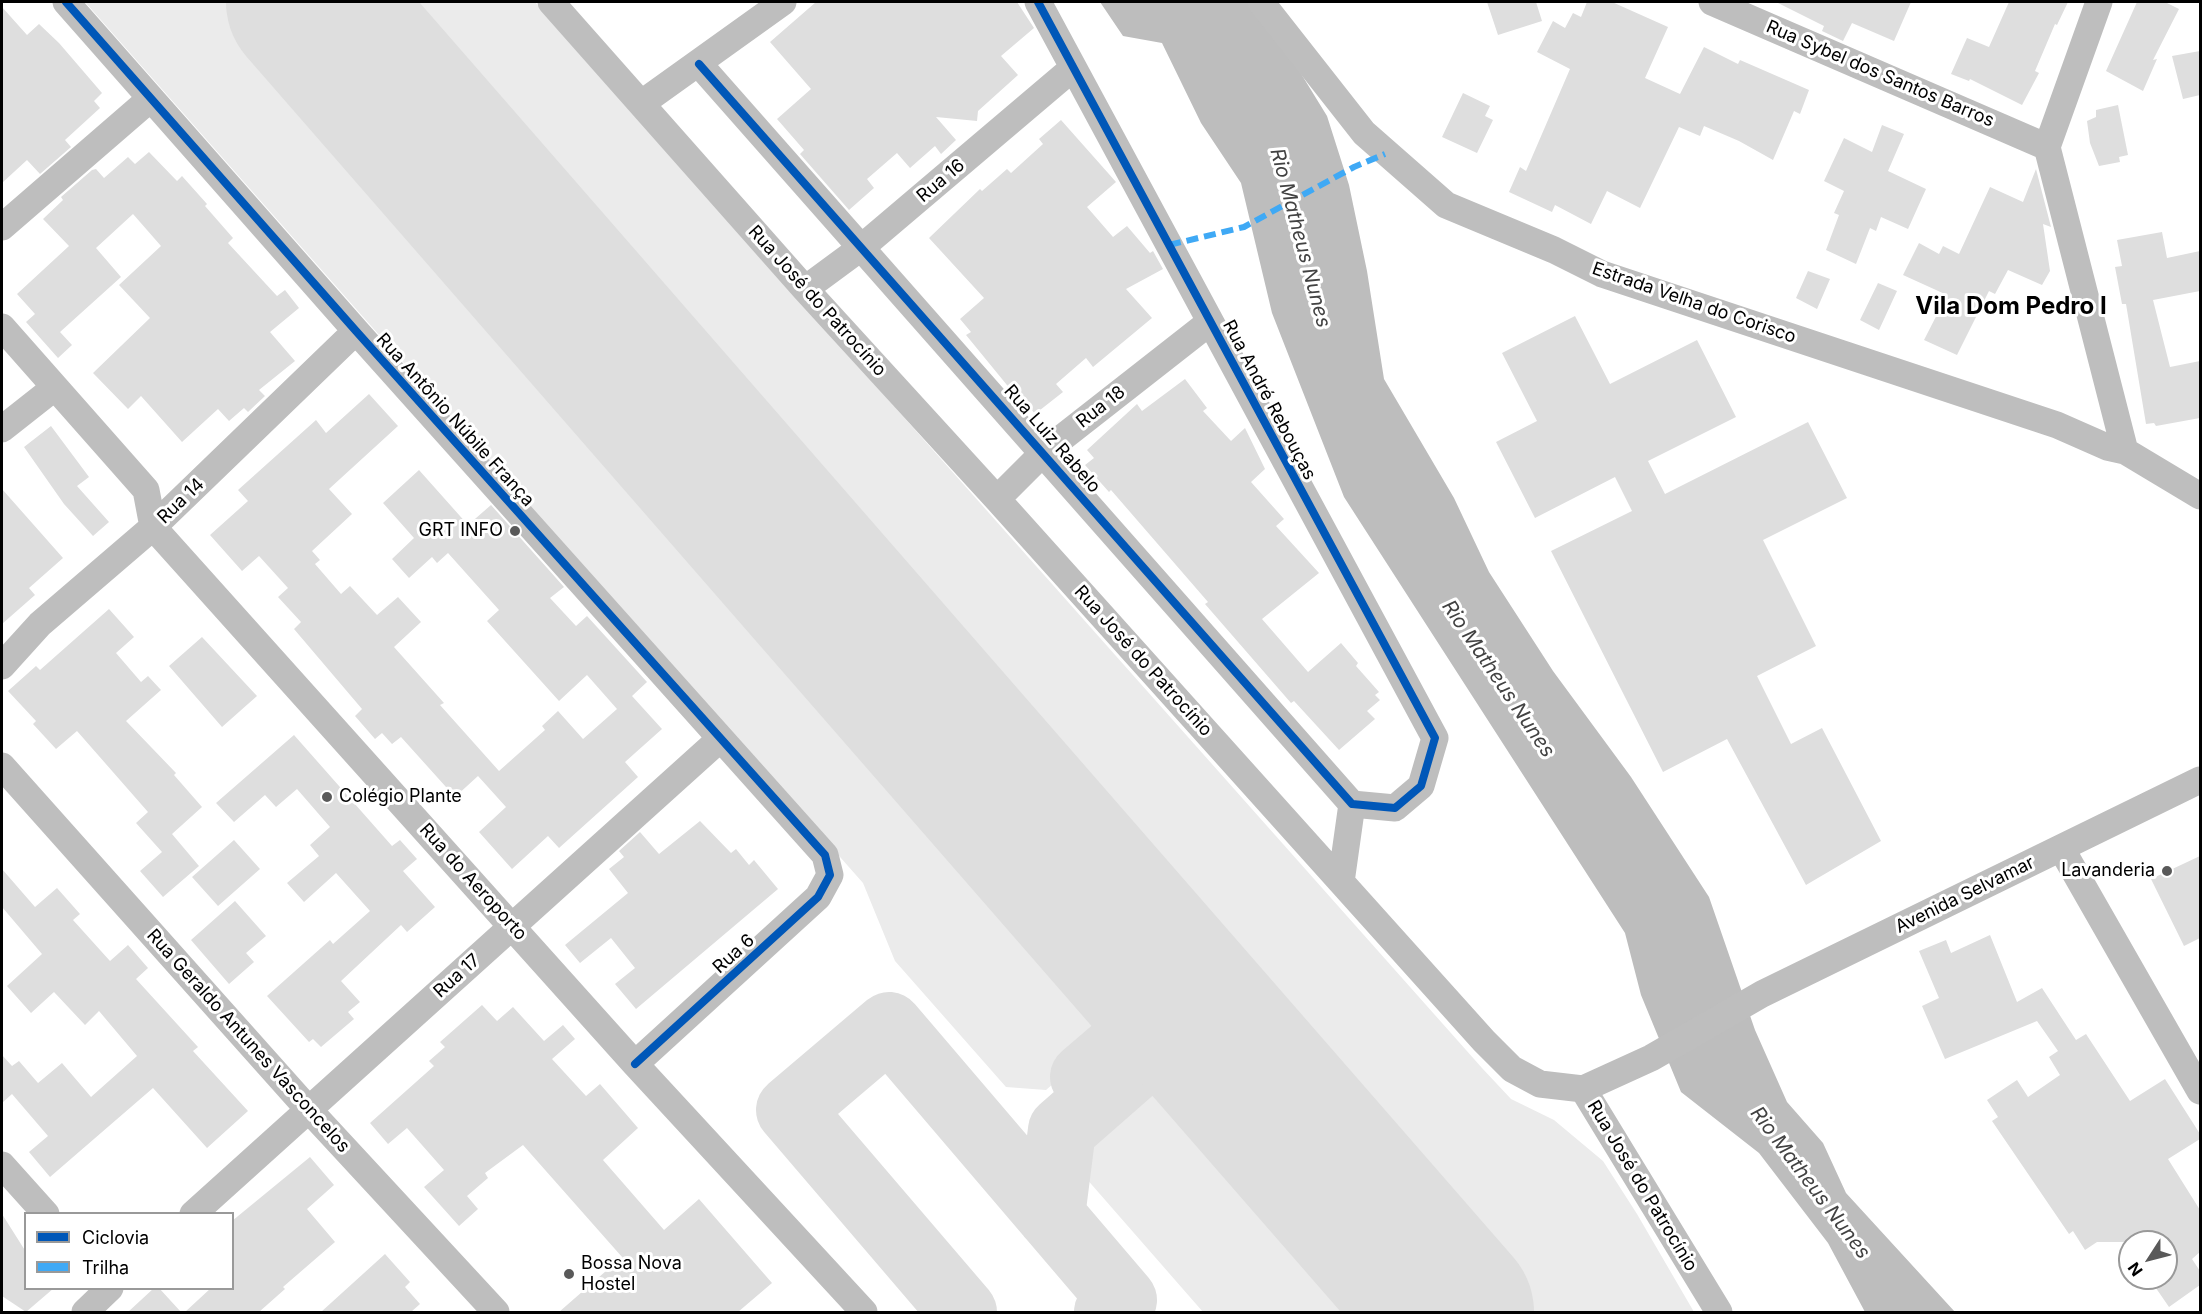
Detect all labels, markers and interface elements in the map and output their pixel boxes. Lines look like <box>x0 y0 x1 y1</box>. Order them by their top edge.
street label: Rua Sybel dos Santos Barros <box>1763 16 1997 132</box>
water label: Rio Matheus Nunes <box>1265 146 1335 330</box>
street label: Rua 16 <box>913 155 969 207</box>
street label: Rua José do Patrocínio <box>744 221 890 381</box>
street label: Estrada Velha do Corisco <box>1589 258 1799 348</box>
district label: Vila Dom Pedro I <box>1915 293 2107 321</box>
street label: Rua André Rebouças <box>1218 316 1320 484</box>
street label: Rua Antônio Núbile França <box>372 329 538 511</box>
street label: Rua Luiz Rabelo <box>999 381 1105 497</box>
street label: Rua 18 <box>1072 381 1130 433</box>
street label: Rua 14 <box>153 474 209 528</box>
place label: GRT INFO <box>419 520 503 542</box>
marker: GRT INFO <box>508 524 522 538</box>
street label: Rua José do Patrocínio <box>1070 581 1216 741</box>
water label: Rio Matheus Nunes <box>1436 596 1560 762</box>
place label: Colégio Plante <box>339 786 462 808</box>
marker: Colégio Plante <box>320 790 334 804</box>
street label: Rua do Aeroporto <box>415 819 531 945</box>
street label: Avenida Selvamar <box>1892 852 2038 938</box>
place label: Lavanderia <box>2061 860 2155 882</box>
marker: Lavanderia <box>2160 864 2174 878</box>
street label: Rua Geraldo Antunes Vasconcelos <box>142 925 354 1157</box>
street label: Rua 6 <box>709 930 759 978</box>
street label: Rua 17 <box>429 950 485 1002</box>
street label: Rua José do Patrocínio <box>1582 1097 1702 1275</box>
water label: Rio Matheus Nunes <box>1745 1102 1875 1264</box>
legend <box>24 1212 234 1290</box>
text: Ciclovia <box>82 1227 149 1248</box>
north arrow <box>2118 1230 2178 1290</box>
place label: Bossa Nova Hostel <box>581 1253 682 1296</box>
text: Trilha <box>82 1257 129 1278</box>
text: N <box>2123 1259 2147 1280</box>
marker: Bossa Nova Hostel <box>562 1267 576 1281</box>

